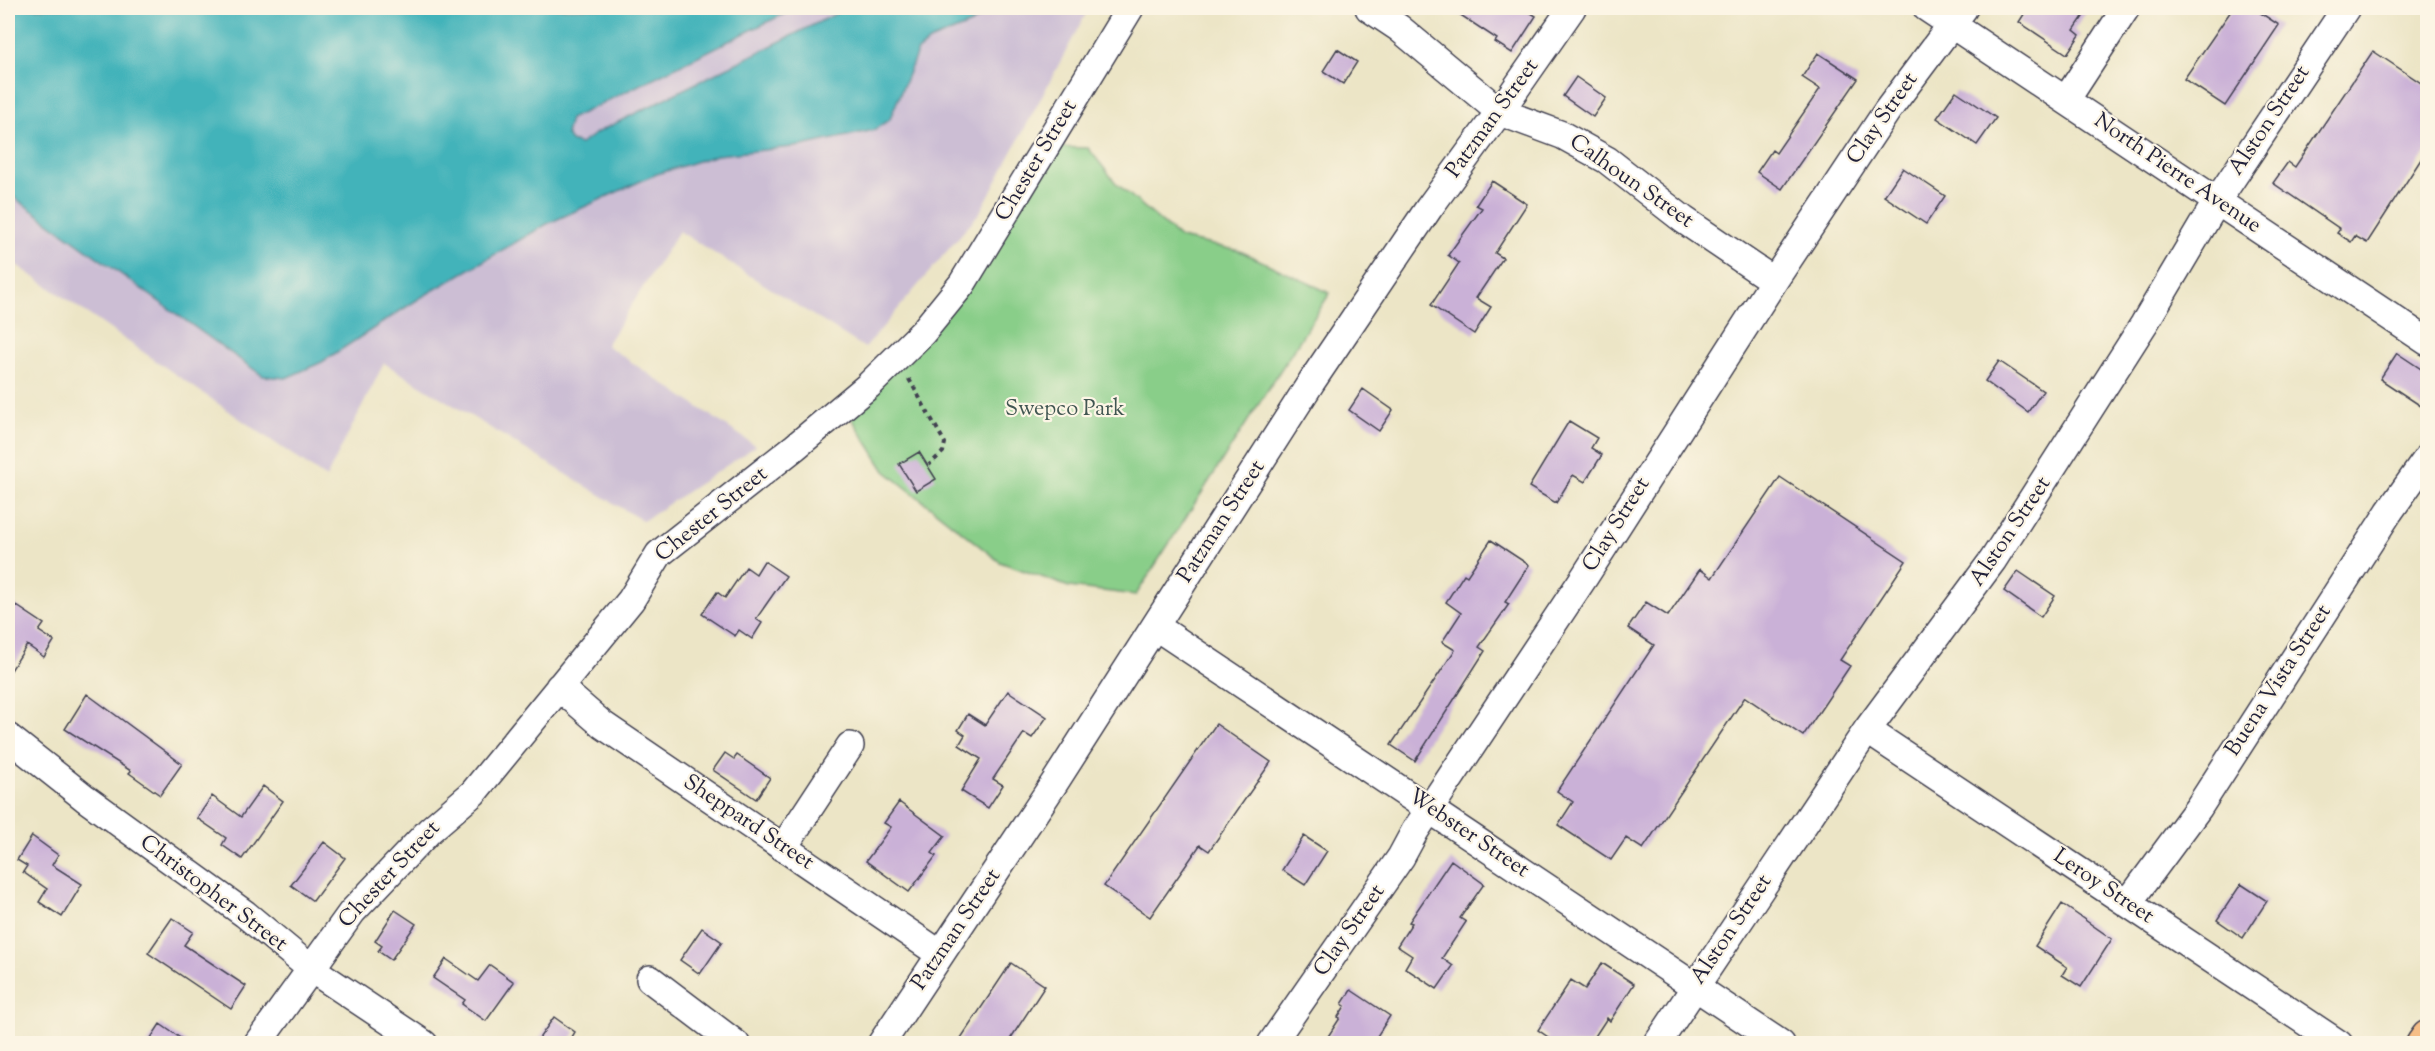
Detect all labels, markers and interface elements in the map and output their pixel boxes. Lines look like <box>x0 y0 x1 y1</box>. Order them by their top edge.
street label: Patzman Street <box>1439 52 1548 185</box>
street label: Alston Street <box>2221 59 2319 182</box>
street label: Clay Street <box>1839 66 1927 172</box>
street label: Chester Street <box>988 94 1086 228</box>
street label: North Pierre Avenue <box>2087 106 2267 242</box>
street label: Calhoun Street <box>1562 127 1700 237</box>
park label: Swepco Park <box>1005 394 1125 426</box>
street label: Patzman Street <box>1170 454 1274 590</box>
street label: Chester Street <box>649 459 776 571</box>
street label: Alston Street <box>1962 470 2060 593</box>
street label: Clay Street <box>1575 471 1659 579</box>
street label: Buena Vista Street <box>2218 598 2340 763</box>
street label: Sheppard Street <box>676 767 820 879</box>
street label: Webster Street <box>1401 781 1536 887</box>
street label: Chester Street <box>332 814 449 936</box>
street label: Christopher Street <box>132 828 294 961</box>
street label: Leroy Street <box>2046 841 2160 933</box>
street label: Patzman Street <box>904 862 1010 997</box>
street label: Alston Street <box>1683 868 1781 991</box>
street label: Clay Street <box>1306 878 1394 984</box>

